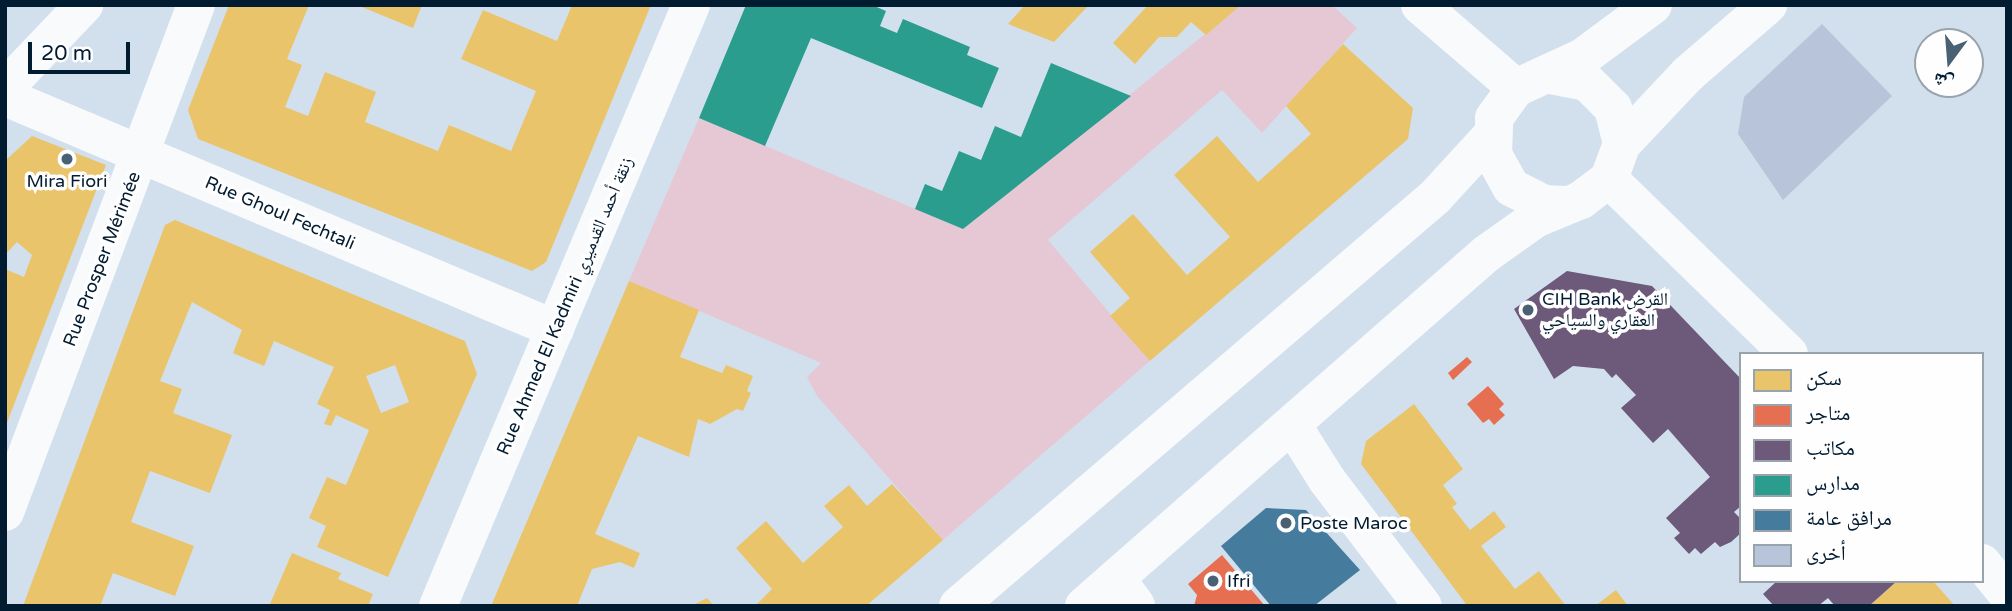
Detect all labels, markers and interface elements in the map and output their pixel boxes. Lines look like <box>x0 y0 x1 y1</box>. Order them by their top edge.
scale bar <box>32 28 133 72</box>
north arrow <box>1914 28 1984 98</box>
text: 20 m <box>41 41 92 66</box>
text: ش <box>1931 68 1956 95</box>
marker: Mira Fiori <box>59 151 75 167</box>
street label: Rue Ahmed El Kadmiri زنقة أحمد القدميري <box>492 154 638 458</box>
street label: Rue Prosper Mérimée <box>59 169 145 349</box>
place label: Mira Fiori <box>27 170 107 192</box>
street label: Rue Ghoul Fechtali <box>202 172 358 254</box>
place label: CIH Bank القرض العقاري والسياحي <box>1542 289 1668 332</box>
marker: CIH Bank القرض العقاري والسياحي <box>1520 302 1536 318</box>
legend <box>1739 352 1984 583</box>
text: سكن <box>1806 366 1842 391</box>
text: متاجر <box>1806 401 1850 426</box>
text: مكاتب <box>1806 436 1855 461</box>
text: مدارس <box>1806 471 1860 496</box>
text: مرافق عامة <box>1806 506 1892 531</box>
place label: Poste Maroc <box>1300 512 1408 534</box>
marker: Poste Maroc <box>1278 515 1294 531</box>
text: أخرى <box>1806 541 1846 566</box>
place label: Ifri <box>1227 570 1250 592</box>
marker: Ifri <box>1205 573 1221 589</box>

